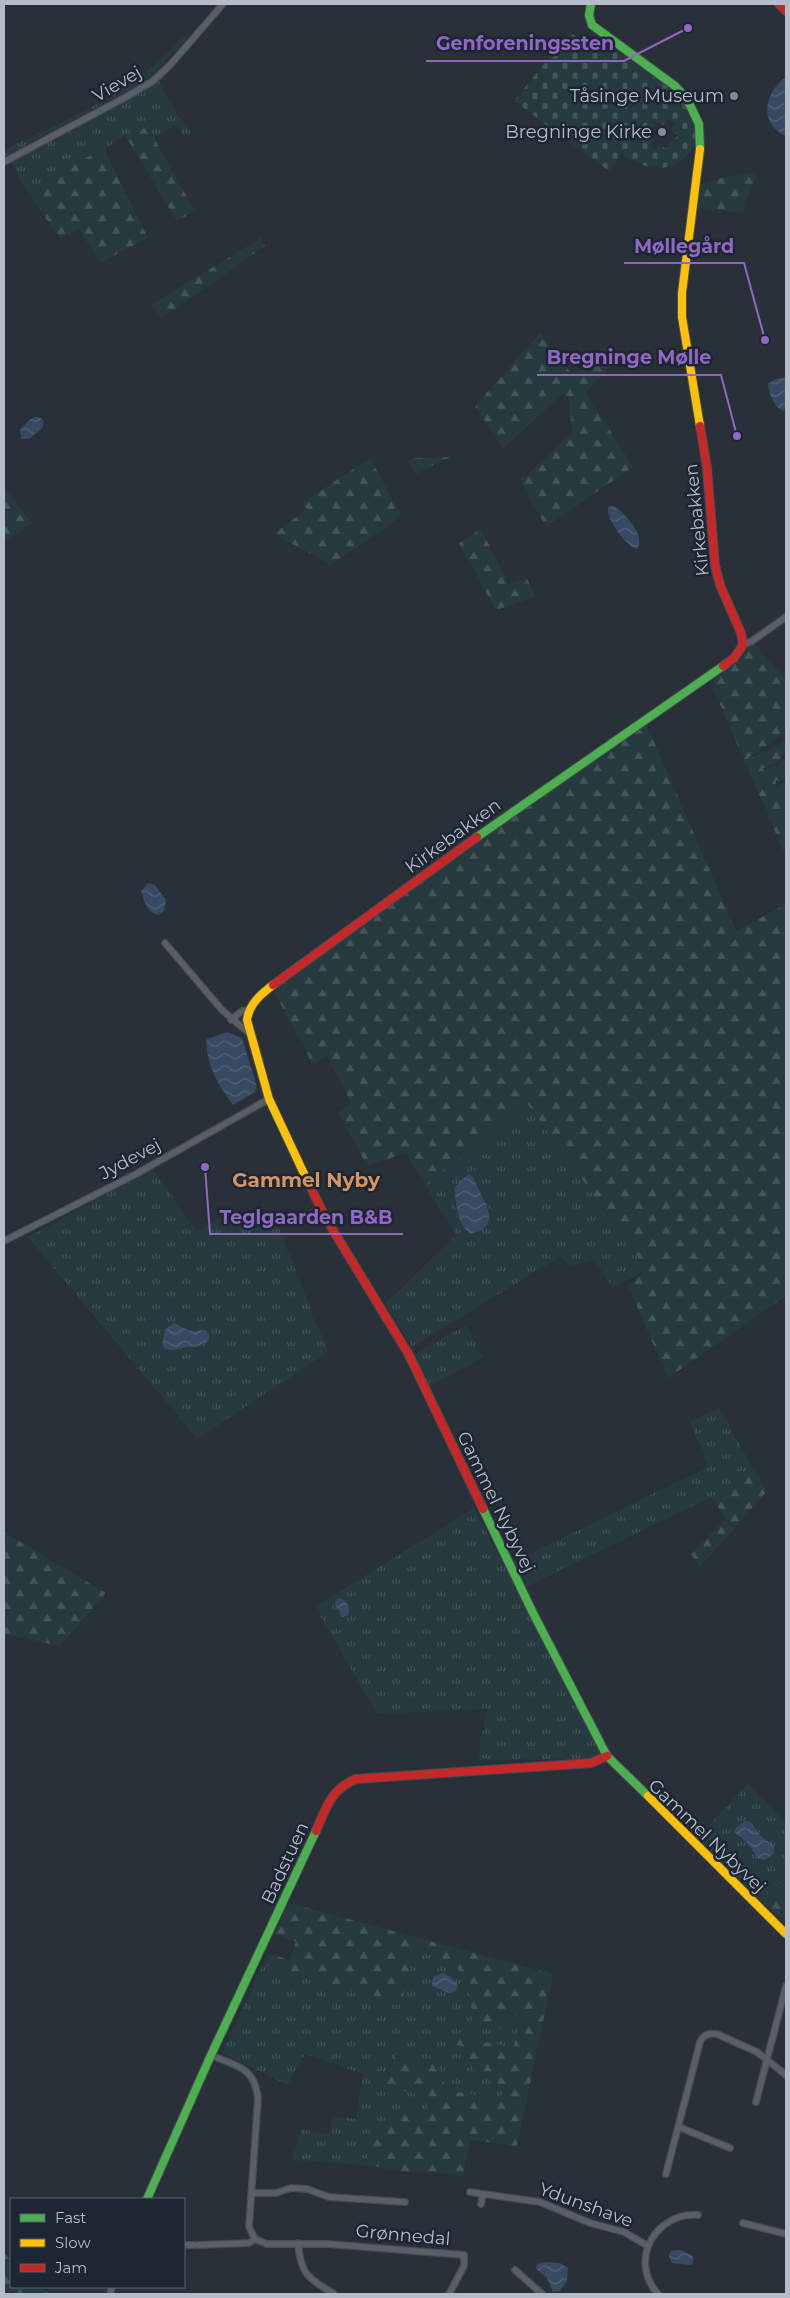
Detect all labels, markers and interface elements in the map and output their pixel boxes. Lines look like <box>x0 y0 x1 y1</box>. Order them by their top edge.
callout: Genforeningssten <box>426 27 624 61</box>
text: Genforeningssten <box>436 32 614 55</box>
street label: Vievej <box>89 61 145 107</box>
place label: Tåsinge Museum <box>570 85 724 107</box>
marker: Tåsinge Museum <box>728 90 740 102</box>
place label: Bregninge Kirke <box>505 121 652 143</box>
marker: Bregninge Kirke <box>656 126 668 138</box>
callout: Møllegård <box>624 229 744 263</box>
text: Møllegård <box>634 235 734 258</box>
callout: Bregninge Mølle <box>537 341 721 375</box>
text: Bregninge Mølle <box>547 346 711 369</box>
street label: Kirkebakken <box>680 463 714 577</box>
street label: Kirkebakken <box>401 794 505 878</box>
street label: Jydevej <box>95 1134 165 1185</box>
district label: Gammel Nyby <box>232 1168 381 1192</box>
callout: Teglgaarden B&B <box>210 1200 403 1234</box>
text: Teglgaarden B&B <box>219 1206 393 1229</box>
street label: Gammel Nybyvej <box>452 1428 540 1576</box>
street label: Gammel Nybyvej <box>644 1774 770 1898</box>
street label: Badstuen <box>257 1819 313 1907</box>
street label: Ydunshave <box>536 2178 636 2232</box>
legend <box>10 2198 185 2288</box>
text: Fast <box>55 2208 86 2227</box>
street label: Grønnedal <box>355 2220 451 2250</box>
text: Slow <box>55 2233 91 2252</box>
text: Jam <box>54 2258 87 2277</box>

